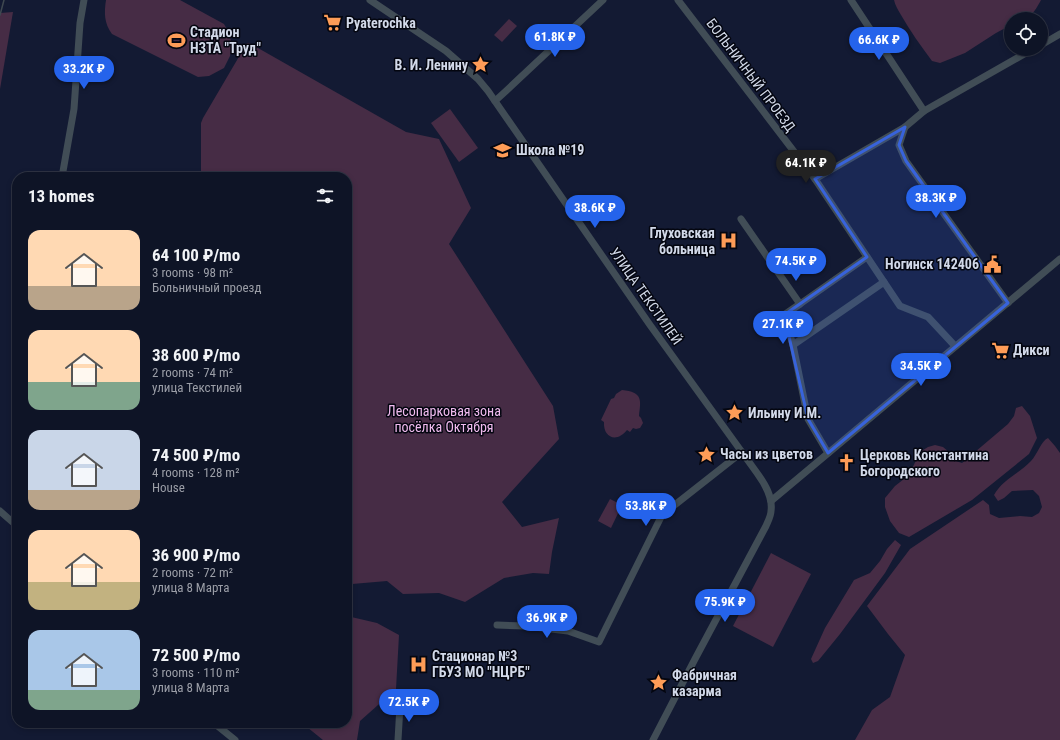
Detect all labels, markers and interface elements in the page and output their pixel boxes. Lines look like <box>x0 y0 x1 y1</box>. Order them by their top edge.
map controls <box>1004 12 1048 56</box>
button: locate <box>1004 12 1048 56</box>
supermarket icon: Pyaterochka <box>323 13 343 33</box>
place label: Pyaterochka <box>346 15 416 31</box>
street label: БОЛЬНИЧНЫЙ ПРОЕЗД <box>703 15 799 135</box>
place label: Стадион НЗТА "Труд" <box>190 24 262 56</box>
pin: 61.8K ₽ <box>518 24 592 58</box>
pin: 66.6K ₽ <box>842 27 916 61</box>
text: 61.8K ₽ <box>534 29 576 44</box>
sports icon: Стадион НЗТА "Труд" <box>167 30 187 50</box>
text: 66.6K ₽ <box>858 32 900 47</box>
place icon: В. И. Ленину <box>471 55 491 75</box>
pin: 33.2K ₽ <box>47 56 121 90</box>
place label: В. И. Ленину <box>395 57 469 73</box>
text: 33.2K ₽ <box>63 61 105 76</box>
school or university icon: Школа №19 <box>493 140 513 160</box>
place label: Школа №19 <box>516 142 584 158</box>
pin: 64.1K ₽ <box>769 150 843 184</box>
text: 64.1K ₽ <box>785 155 827 170</box>
icon: filters <box>314 185 336 207</box>
pin: 38.3K ₽ <box>899 185 973 219</box>
text: 13 homes <box>28 186 94 206</box>
text: 38.3K ₽ <box>915 190 957 205</box>
pin: 38.6K ₽ <box>558 195 632 229</box>
text: 38.6K ₽ <box>574 200 616 215</box>
place label: Глуховская больница <box>650 225 715 257</box>
hospital icon: Глуховская больница <box>718 231 738 251</box>
street label: УЛИЦА ТЕКСТИЛЕЙ <box>607 244 685 348</box>
text: 64 100 ₽/mo <box>152 245 240 265</box>
icon: home <box>60 246 108 294</box>
pin: 74.5K ₽ <box>759 248 833 282</box>
text: 74.5K ₽ <box>775 253 817 268</box>
public building icon: Ногинск 142406 <box>982 254 1002 274</box>
place label: Ногинск 142406 <box>885 256 979 272</box>
text: 3 rooms · 98 m² <box>152 265 233 280</box>
text: Больничный проезд <box>152 280 261 295</box>
pin: 27.1K ₽ <box>746 311 820 345</box>
text: 27.1K ₽ <box>762 316 804 331</box>
supermarket icon: Дикси <box>990 340 1010 360</box>
place label: Дикси <box>1013 342 1050 358</box>
text: 38 600 ₽/mo <box>152 345 240 365</box>
icon: home <box>60 346 108 394</box>
pin: 34.5K ₽ <box>884 353 958 387</box>
text: 34.5K ₽ <box>900 358 942 373</box>
text: 2 rooms · 74 m² <box>152 365 233 380</box>
text: улица Текстилей <box>152 380 242 395</box>
park label: Лесопарковая зона посёлка Октября <box>387 403 501 435</box>
place icon: Ильину И.М. <box>725 403 745 423</box>
place label: Ильину И.М. <box>748 405 821 421</box>
place icon: Часы из цветов <box>697 444 717 464</box>
text: 74 500 ₽/mo <box>152 445 240 465</box>
icon: home <box>60 446 108 494</box>
place label: Часы из цветов <box>720 446 813 462</box>
place label: Церковь Константина Богородского <box>860 447 989 479</box>
church icon: Церковь Константина Богородского <box>837 453 857 473</box>
text: 4 rooms · 128 m² <box>152 465 239 480</box>
text: House <box>152 480 185 495</box>
pin: 53.8K ₽ <box>609 493 683 527</box>
text: 53.8K ₽ <box>625 498 667 513</box>
text: 36 900 ₽/mo <box>152 545 240 565</box>
icon: home <box>60 546 108 594</box>
text: 2 rooms · 72 m² <box>152 565 233 580</box>
text: улица 8 Марта <box>152 580 229 595</box>
pin: 75.9K ₽ <box>688 589 762 623</box>
text: 75.9K ₽ <box>704 594 746 609</box>
pin: 36.9K ₽ <box>510 605 584 639</box>
text: 36.9K ₽ <box>526 610 568 625</box>
text: 72 500 ₽/mo <box>152 645 240 665</box>
icon: home <box>60 646 108 694</box>
place label: Стационар №3 ГБУЗ МО "НЦРБ" <box>432 648 530 680</box>
hospital icon: Стационар №3 ГБУЗ МО "НЦРБ" <box>409 654 429 674</box>
text: 3 rooms · 110 m² <box>152 665 239 680</box>
place label: Фабричная казарма <box>672 667 737 699</box>
place icon: Фабричная казарма <box>649 673 669 693</box>
text: улица 8 Марта <box>152 680 229 695</box>
pin: 72.5K ₽ <box>372 689 446 723</box>
text: 72.5K ₽ <box>388 694 430 709</box>

